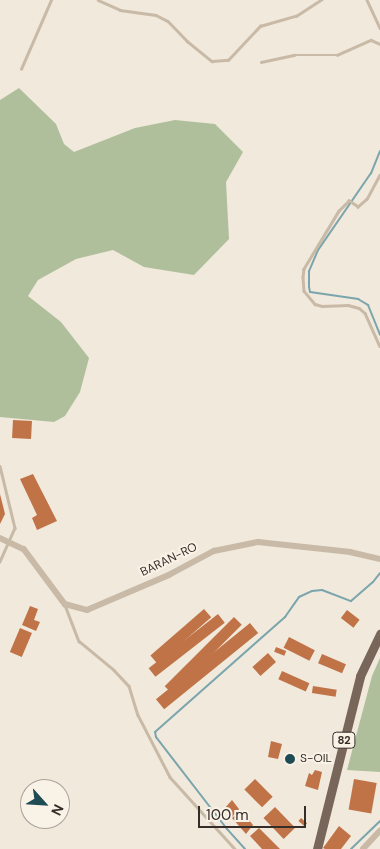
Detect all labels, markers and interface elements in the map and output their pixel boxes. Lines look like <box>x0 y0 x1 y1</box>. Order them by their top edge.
street label: BARAN-RO <box>138 540 200 580</box>
road number: 82 <box>332 732 356 748</box>
place label: S-OIL <box>300 752 332 766</box>
marker: S-OIL <box>284 753 296 765</box>
north arrow <box>20 779 70 829</box>
scale bar <box>200 796 308 828</box>
text: N <box>47 802 68 819</box>
text: 100 m <box>206 805 249 825</box>

